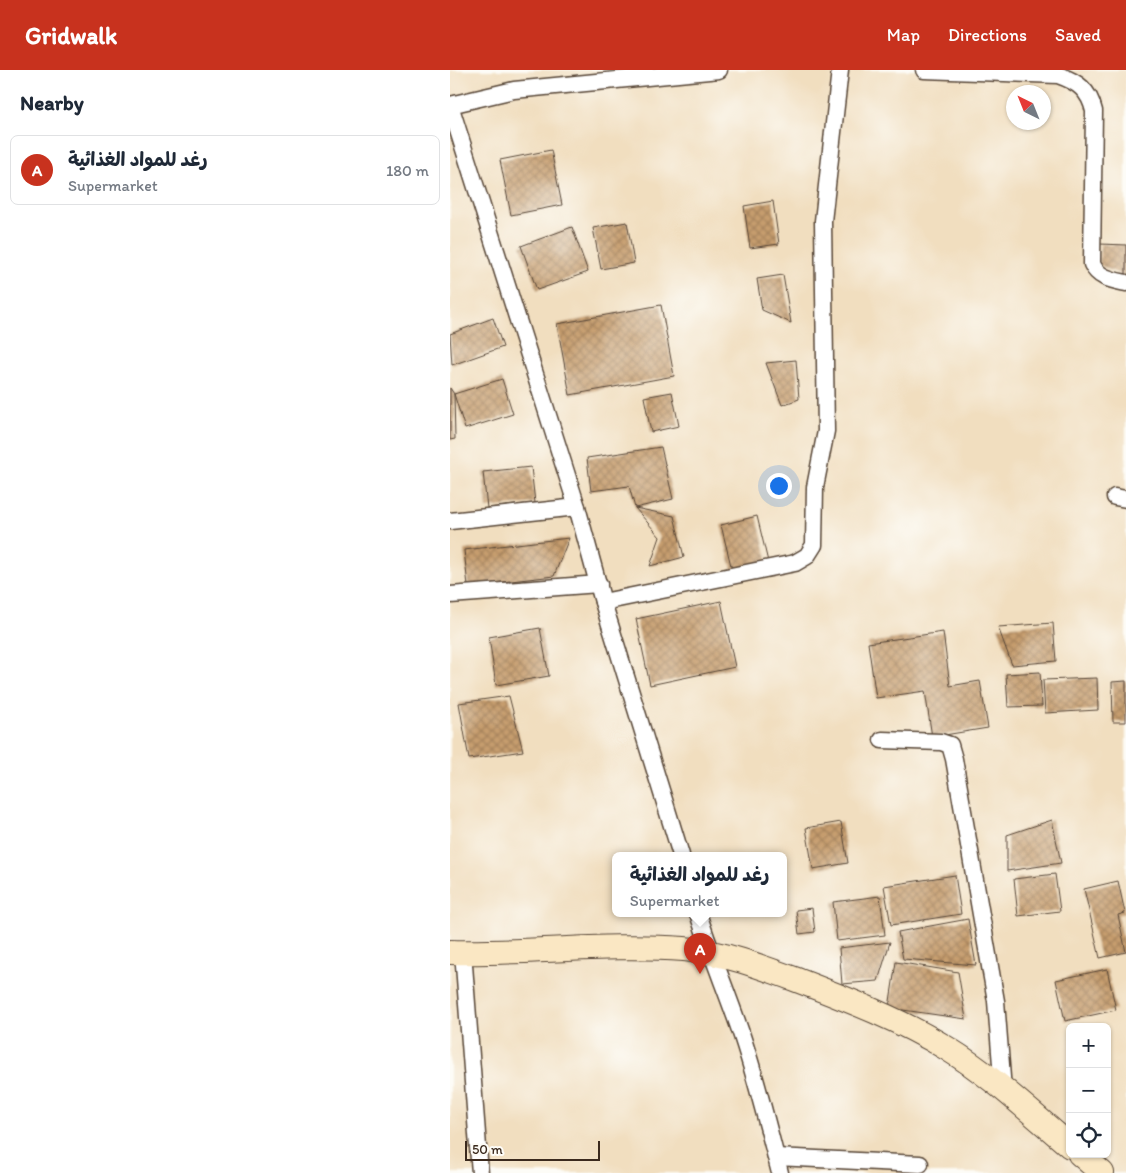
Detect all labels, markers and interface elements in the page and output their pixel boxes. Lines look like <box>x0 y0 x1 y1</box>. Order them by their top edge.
text: Gridwalk <box>25 21 117 50</box>
text: Map <box>887 24 920 46</box>
text: Directions <box>948 24 1027 46</box>
text: Saved <box>1055 24 1101 46</box>
north arrow <box>1006 85 1051 130</box>
text: Nearby <box>20 90 84 115</box>
text: رغد للمواد الغذائية <box>68 148 207 171</box>
text: A <box>32 161 42 180</box>
text: 180 m <box>386 161 429 180</box>
text: Supermarket <box>68 176 158 195</box>
your location <box>766 473 792 499</box>
popup <box>612 852 787 917</box>
text: رغد للمواد الغذائية <box>630 863 769 886</box>
text: Supermarket <box>630 891 720 910</box>
pin: A <box>684 933 716 974</box>
map controls <box>1066 1023 1111 1158</box>
button: + <box>1066 1023 1111 1068</box>
button: − <box>1066 1068 1111 1113</box>
button: locate <box>1066 1113 1111 1158</box>
scale bar <box>465 1138 600 1161</box>
text: 50 m <box>472 1141 503 1158</box>

